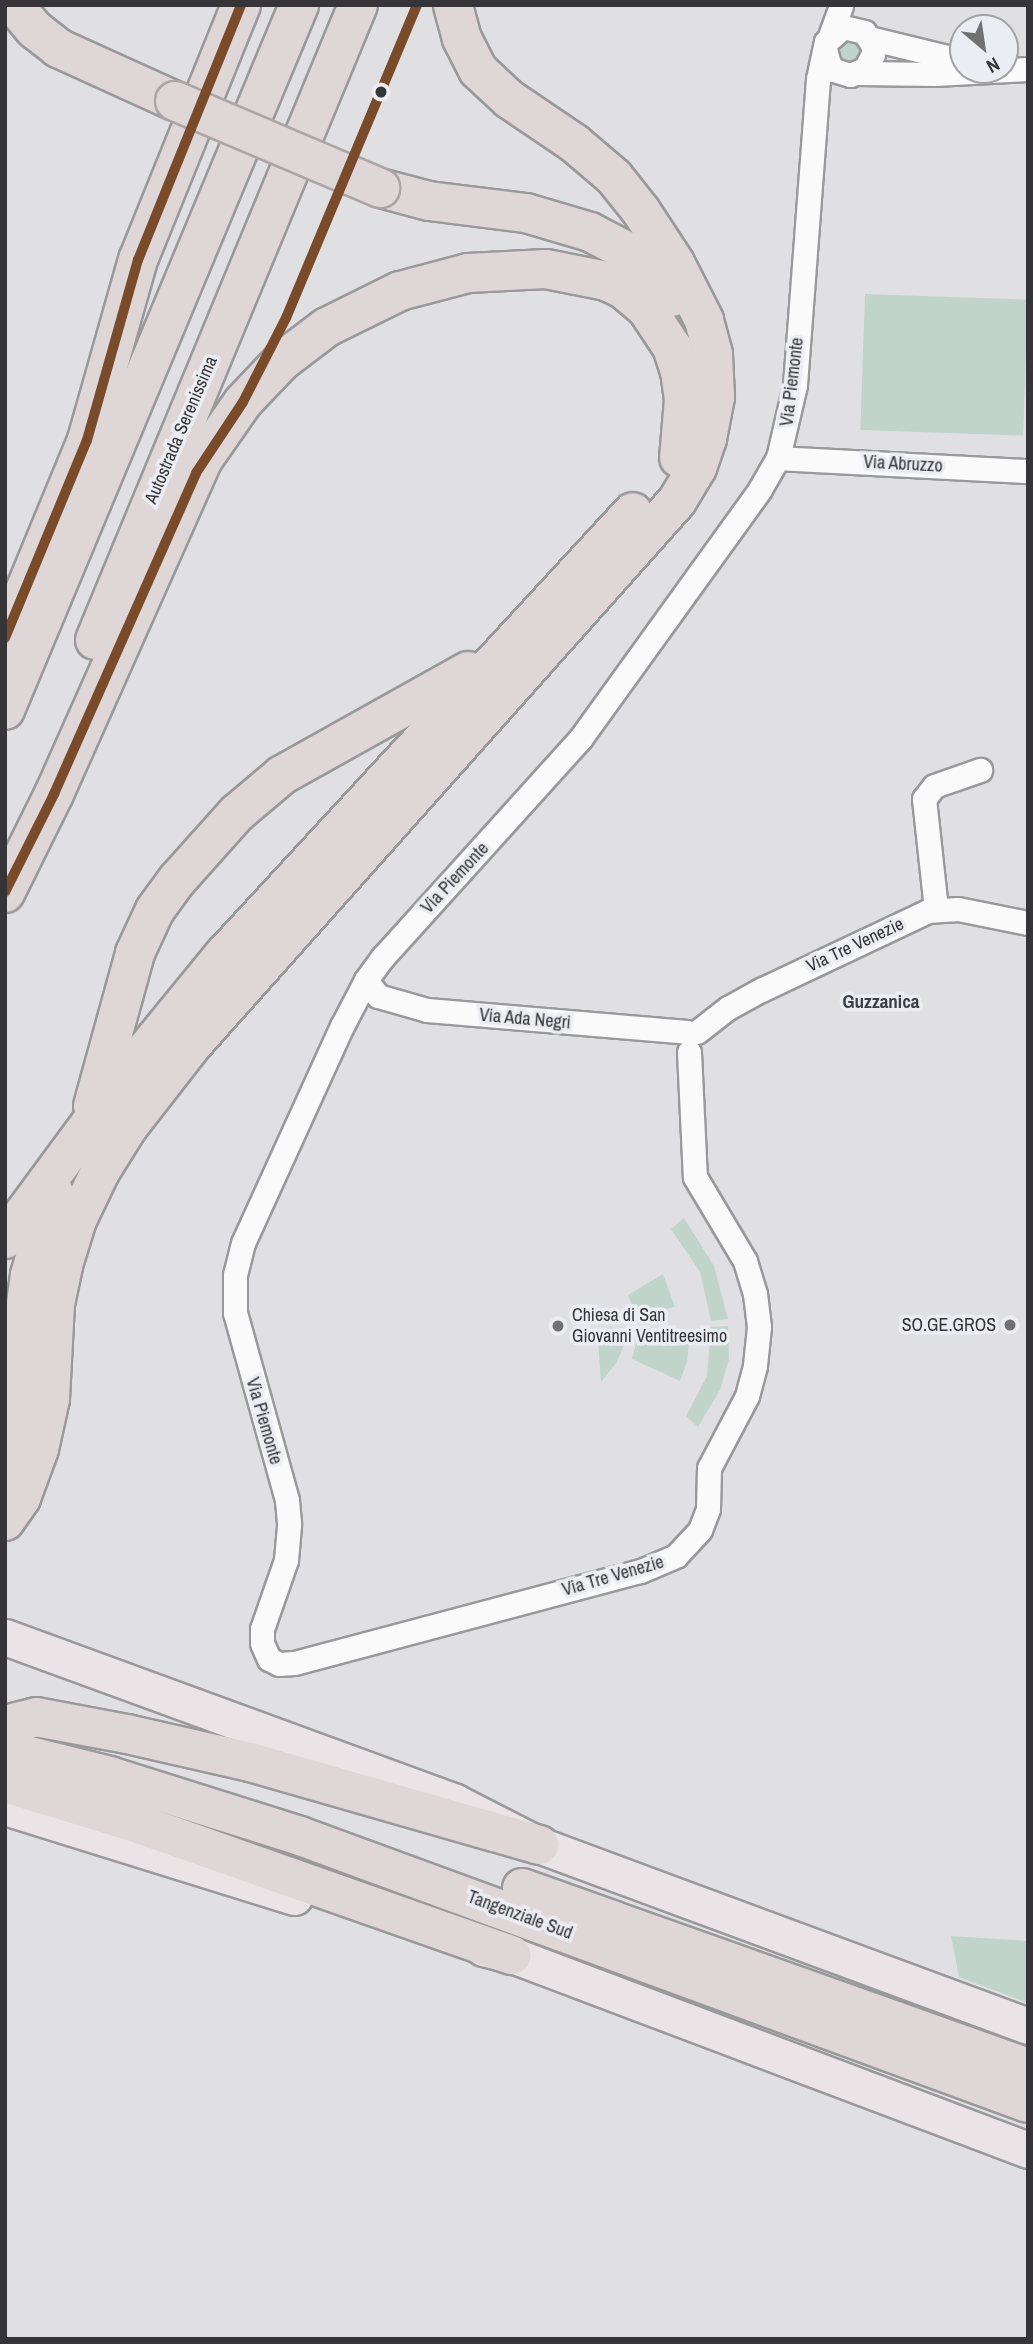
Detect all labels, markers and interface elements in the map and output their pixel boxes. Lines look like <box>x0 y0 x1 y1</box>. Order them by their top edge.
north arrow <box>949 14 1019 84</box>
text: N <box>982 52 1004 80</box>
unlabelled marker <box>374 85 388 99</box>
street label: Via Piemonte <box>776 336 808 428</box>
street label: Autostrada Serenissima <box>140 353 222 507</box>
street label: Via Abruzzo <box>862 451 944 477</box>
street label: Via Piemonte <box>417 838 493 918</box>
street label: Via Tre Venezie <box>803 913 907 977</box>
district label: Guzzanica <box>842 991 920 1013</box>
street label: Via Ada Negri <box>478 1004 572 1034</box>
place label: Chiesa di San Giovanni Ventitreesimo <box>572 1305 727 1348</box>
place label: SO.GE.GROS <box>902 1314 996 1336</box>
marker: SO.GE.GROS <box>1002 1317 1018 1333</box>
marker: Chiesa di San Giovanni Ventitreesimo <box>550 1318 566 1334</box>
street label: Via Piemonte <box>241 1375 287 1467</box>
street label: Via Tre Venezie <box>560 1551 666 1601</box>
street label: Tangenziale Sud <box>465 1886 575 1944</box>

